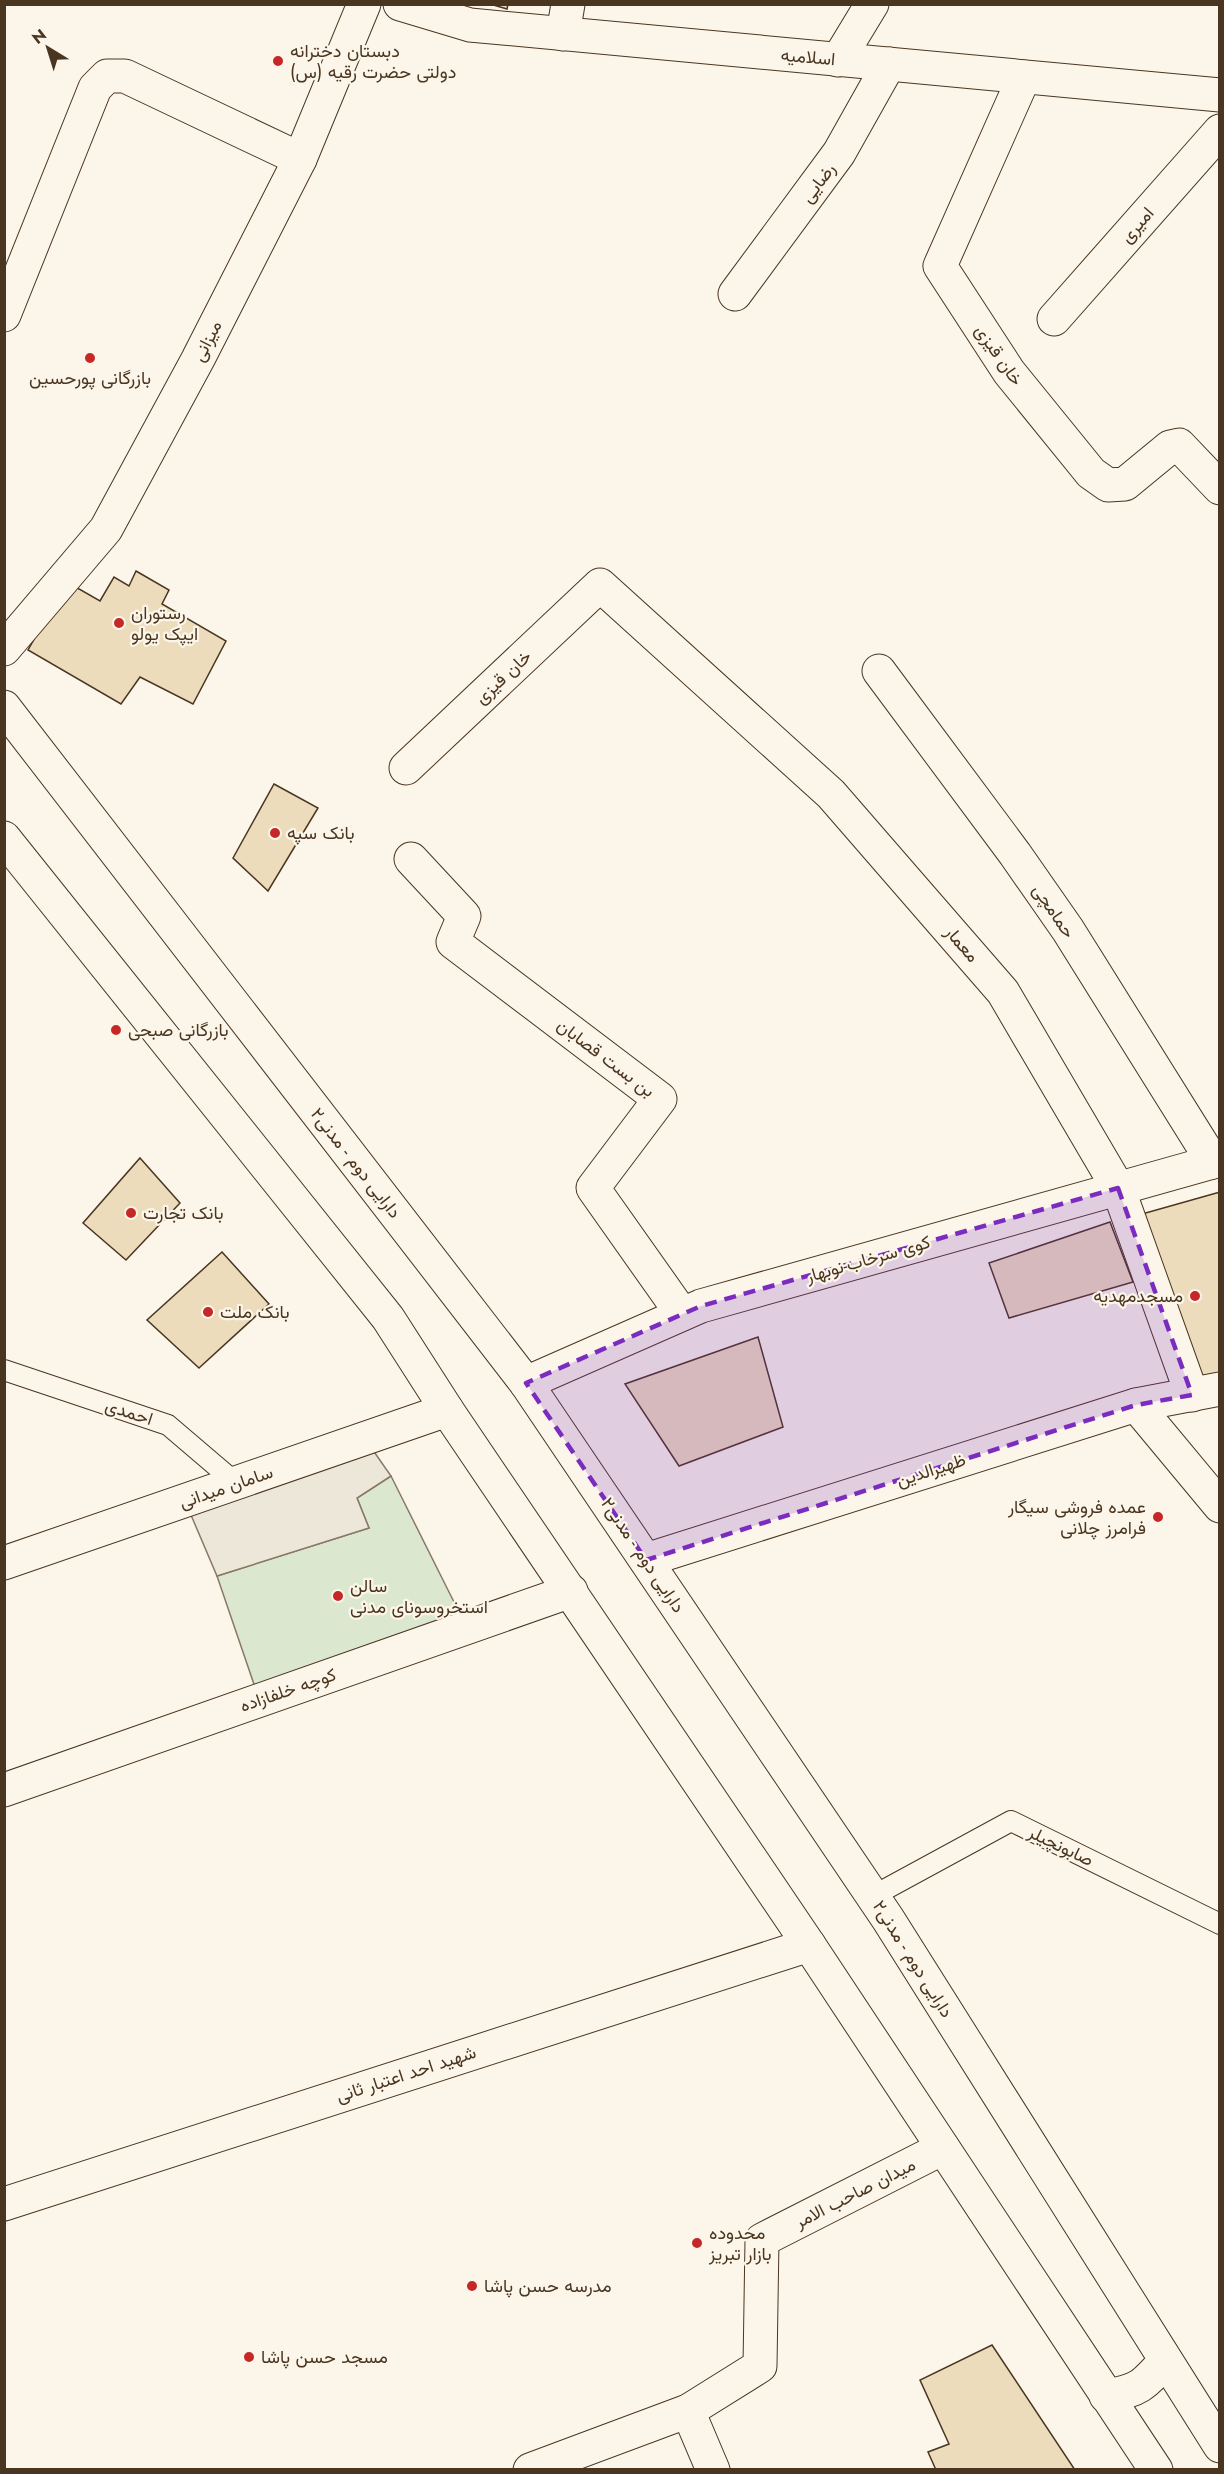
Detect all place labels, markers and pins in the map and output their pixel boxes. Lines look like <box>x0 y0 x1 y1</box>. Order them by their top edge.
place label: دبستان دخترانه دولتی حضرت رقیه (س) <box>290 38 456 85</box>
marker: دبستان دخترانه دولتی حضرت رقیه (س) <box>271 54 285 68</box>
marker: بازرگانی پورحسین <box>83 351 97 365</box>
place label: بازرگانی پورحسین <box>29 365 151 391</box>
place label: رستوران ایپک یولو <box>131 600 198 647</box>
marker: رستوران ایپک یولو <box>112 616 126 630</box>
place label: بانک سپه <box>287 820 355 846</box>
marker: بانک سپه <box>268 826 282 840</box>
place label: بازرگانی صبحی <box>128 1017 229 1043</box>
marker: بازرگانی صبحی <box>109 1023 123 1037</box>
place label: بانک تجارت <box>143 1200 224 1226</box>
marker: بانک تجارت <box>124 1206 138 1220</box>
place label: مسجدمهدیه <box>1093 1283 1183 1309</box>
marker: مسجدمهدیه <box>1188 1289 1202 1303</box>
place label: بانک ملت <box>220 1299 290 1325</box>
marker: بانک ملت <box>201 1305 215 1319</box>
place label: عمده فروشی سیگار فرامرز چلانی <box>1007 1494 1146 1541</box>
marker: عمده فروشی سیگار فرامرز چلانی <box>1151 1510 1165 1524</box>
place label: سالن استخروسونای مدنی <box>350 1573 488 1620</box>
marker: سالن استخروسونای مدنی <box>331 1589 345 1603</box>
place label: محدوده بازار تبریز <box>708 2220 772 2267</box>
marker: محدوده بازار تبریز <box>690 2236 704 2250</box>
place label: مدرسه حسن پاشا <box>484 2273 612 2299</box>
marker: مدرسه حسن پاشا <box>465 2279 479 2293</box>
place label: مسجد حسن پاشا <box>261 2344 388 2370</box>
marker: مسجد حسن پاشا <box>242 2350 256 2364</box>

